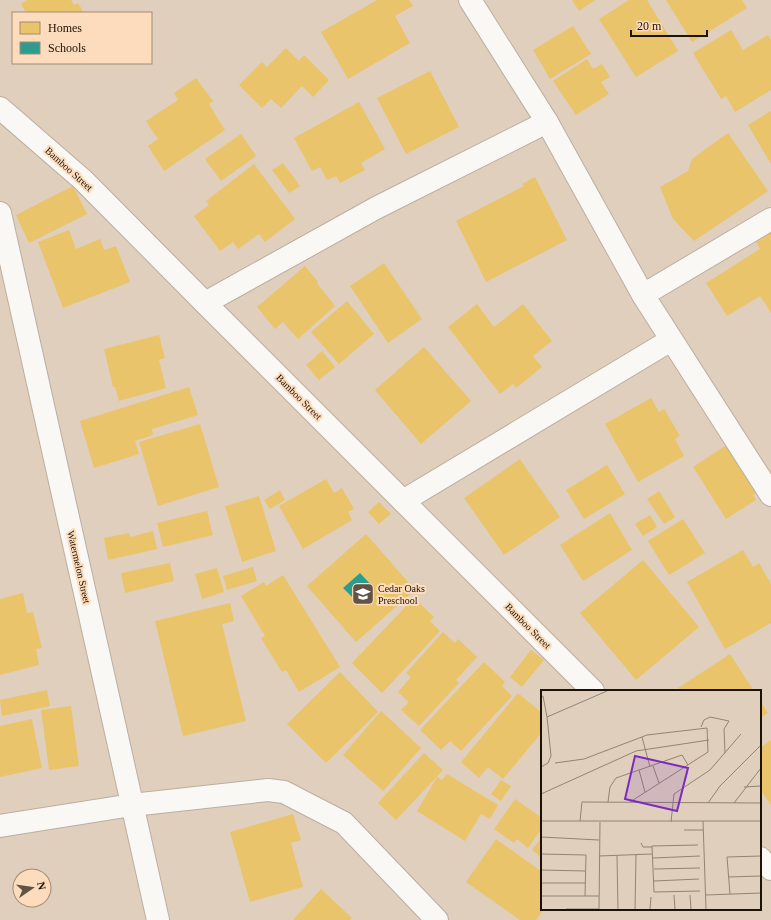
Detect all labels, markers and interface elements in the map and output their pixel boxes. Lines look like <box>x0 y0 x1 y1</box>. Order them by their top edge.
legend <box>12 12 152 64</box>
scale bar <box>631 12 707 38</box>
text: 20 m <box>637 19 662 33</box>
text: Homes <box>48 21 82 35</box>
text: Schools <box>48 41 86 55</box>
street label: Bamboo Street <box>43 145 95 193</box>
street label: Bamboo Street <box>274 372 324 422</box>
street label: Watermelon Street <box>65 529 93 605</box>
school or university icon: Cedar Oaks Preschool <box>350 581 376 607</box>
place label: Cedar Oaks Preschool <box>378 583 425 606</box>
street label: Bamboo Street <box>503 601 553 651</box>
inset map <box>541 690 761 910</box>
north arrow <box>12 868 52 908</box>
text: N <box>35 881 48 891</box>

